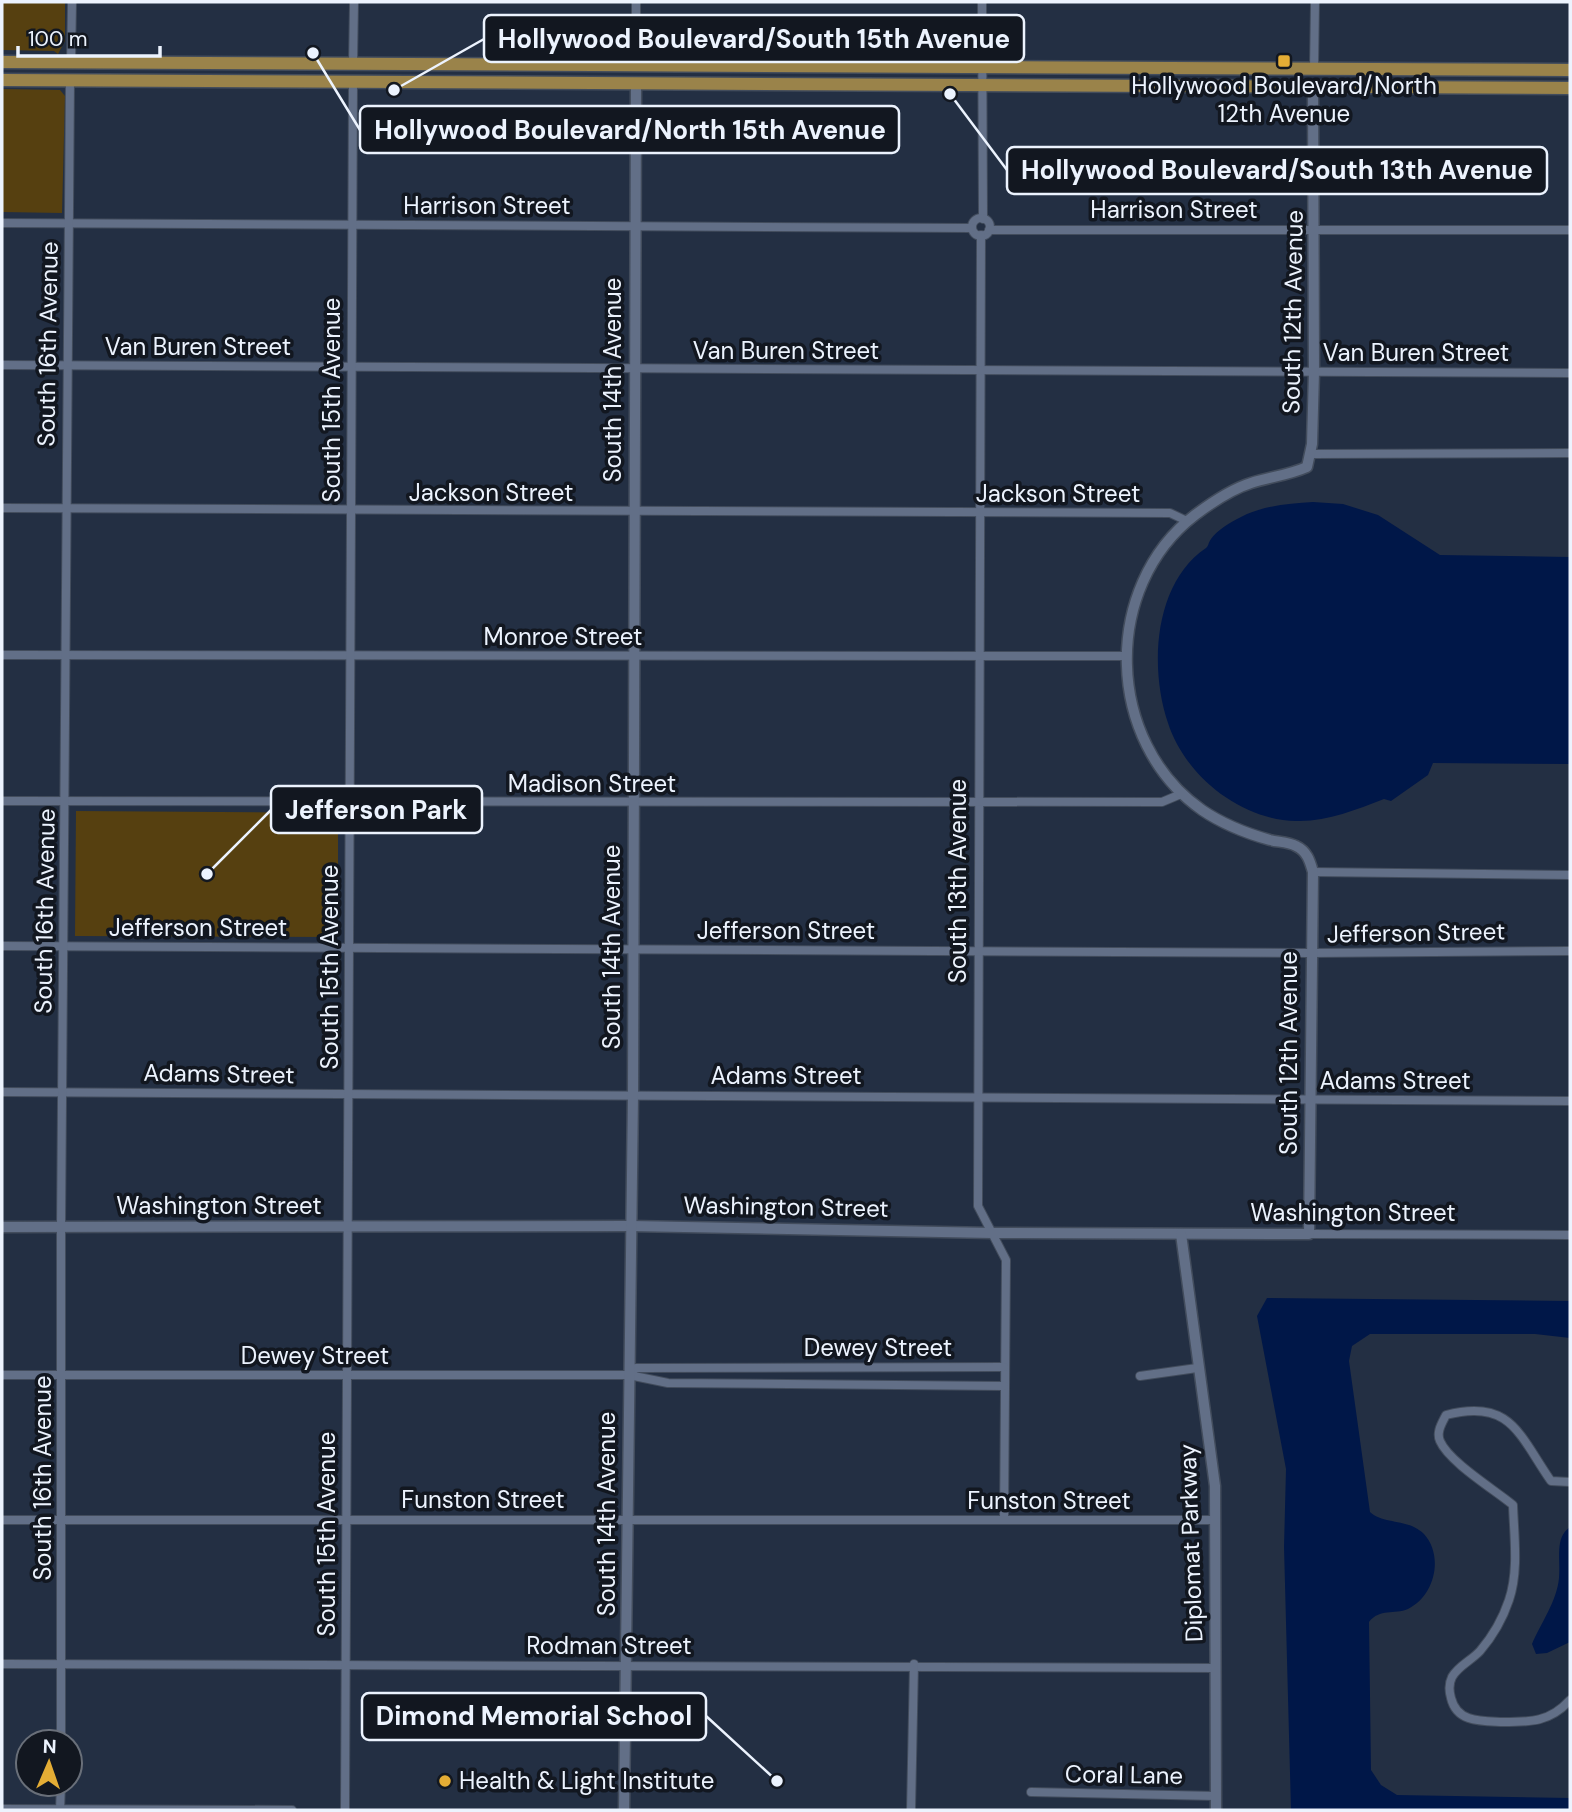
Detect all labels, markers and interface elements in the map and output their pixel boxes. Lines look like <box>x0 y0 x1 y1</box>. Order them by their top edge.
scale bar <box>18 14 159 58</box>
callout: Hollywood Boulevard/South 15th Avenue <box>484 15 1024 62</box>
text: Hollywood Boulevard/South 15th Avenue <box>498 22 1010 56</box>
text: 100 m <box>28 25 88 53</box>
marker: Hollywood Boulevard/North 12th Avenue <box>1276 53 1292 69</box>
place label: Hollywood Boulevard/North 12th Avenue <box>1131 70 1437 129</box>
callout: Hollywood Boulevard/North 15th Avenue <box>360 106 899 153</box>
text: Hollywood Boulevard/North 15th Avenue <box>374 113 886 147</box>
callout: Hollywood Boulevard/South 13th Avenue <box>1007 147 1547 194</box>
text: Hollywood Boulevard/South 13th Avenue <box>1021 153 1533 187</box>
street label: Harrison Street <box>403 190 571 221</box>
street label: Harrison Street <box>1090 194 1258 225</box>
street label: South 12th Avenue <box>1275 210 1310 414</box>
street label: South 16th Avenue <box>30 241 65 447</box>
street label: South 14th Avenue <box>597 278 628 482</box>
street label: South 15th Avenue <box>316 298 347 502</box>
street label: Van Buren Street <box>105 331 291 362</box>
street label: Van Buren Street <box>693 335 879 366</box>
street label: Van Buren Street <box>1323 337 1509 368</box>
street label: Jackson Street <box>409 477 573 508</box>
street label: Jackson Street <box>976 478 1140 509</box>
street label: Monroe Street <box>484 621 642 652</box>
street label: Madison Street <box>508 768 676 799</box>
street label: South 13th Avenue <box>942 779 973 983</box>
callout: Jefferson Park <box>271 786 482 833</box>
text: Jefferson Park <box>285 793 467 827</box>
street label: South 16th Avenue <box>27 808 62 1014</box>
street label: South 14th Avenue <box>596 845 627 1049</box>
street label: South 15th Avenue <box>314 865 345 1069</box>
street label: Jefferson Street <box>109 912 287 943</box>
street label: Jefferson Street <box>697 915 875 946</box>
street label: Jefferson Street <box>1326 915 1505 950</box>
street label: South 12th Avenue <box>1273 951 1304 1155</box>
street label: Adams Street <box>143 1057 295 1090</box>
street label: Adams Street <box>710 1060 862 1091</box>
street label: Adams Street <box>1319 1065 1471 1096</box>
street label: Washington Street <box>683 1189 889 1224</box>
street label: Washington Street <box>116 1190 322 1221</box>
street label: Washington Street <box>1250 1197 1456 1228</box>
street label: Dewey Street <box>804 1332 952 1363</box>
street label: Dewey Street <box>241 1340 389 1371</box>
street label: South 16th Avenue <box>27 1375 58 1581</box>
street label: South 14th Avenue <box>591 1412 622 1616</box>
street label: South 15th Avenue <box>311 1432 342 1636</box>
street label: Diplomat Parkway <box>1172 1443 1209 1643</box>
street label: Funston Street <box>401 1484 565 1515</box>
street label: Funston Street <box>967 1485 1131 1516</box>
street label: Rodman Street <box>526 1630 692 1661</box>
callout: Dimond Memorial School <box>362 1693 706 1740</box>
text: Dimond Memorial School <box>376 1699 692 1733</box>
north arrow <box>14 1728 84 1798</box>
text: N <box>42 1734 57 1759</box>
street label: Coral Lane <box>1065 1758 1183 1791</box>
place label: Health & Light Institute <box>459 1765 714 1796</box>
marker: Health & Light Institute <box>437 1773 453 1789</box>

